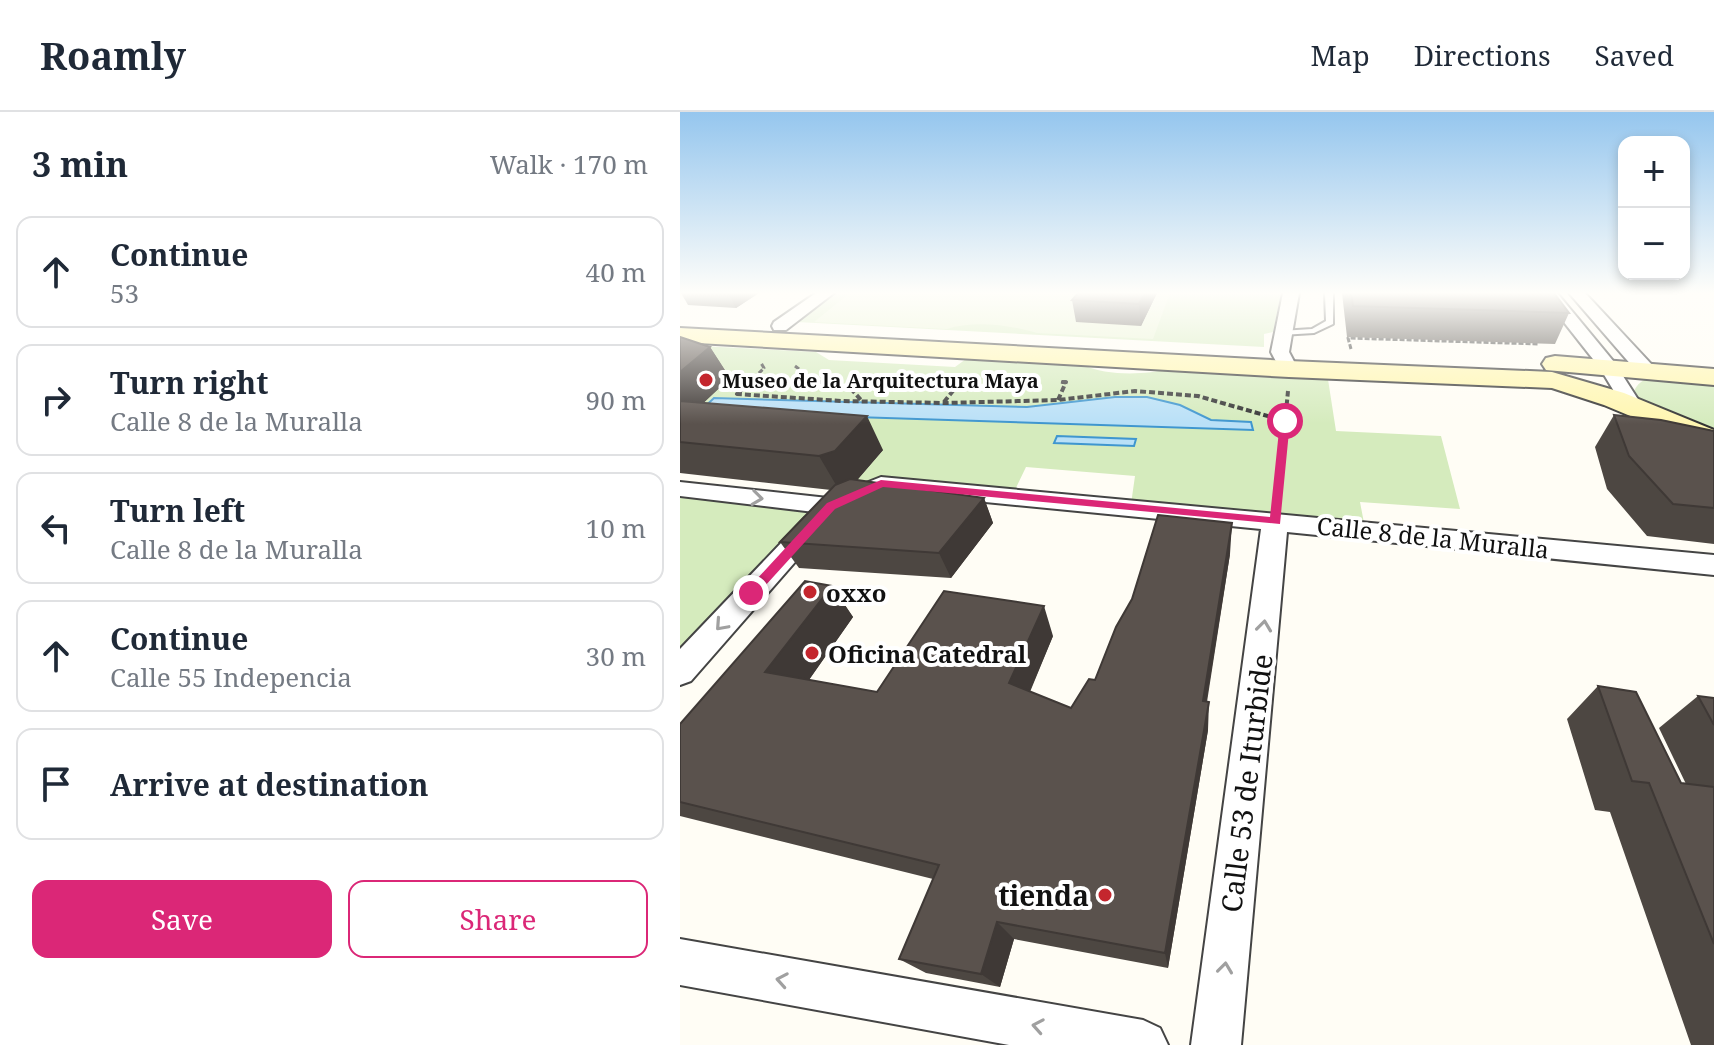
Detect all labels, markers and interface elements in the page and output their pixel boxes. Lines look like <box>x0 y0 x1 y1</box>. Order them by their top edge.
text: Roamly <box>40 29 186 81</box>
text: Map <box>1310 36 1370 74</box>
text: Directions <box>1414 36 1551 74</box>
text: Saved <box>1595 36 1674 74</box>
map controls <box>1618 136 1690 280</box>
button: + <box>1618 136 1690 208</box>
text: 3 min <box>32 141 128 187</box>
text: Walk · 170 m <box>490 146 648 182</box>
button: − <box>1618 208 1690 280</box>
text: Continue <box>110 234 248 275</box>
icon: ahead <box>34 250 78 294</box>
text: 40 m <box>586 254 646 290</box>
text: 53 <box>110 275 139 311</box>
text: Turn right <box>110 362 268 403</box>
place label: Museo de la Arquitectura Maya <box>722 367 1039 394</box>
marker: Museo de la Arquitectura Maya <box>697 371 715 389</box>
icon: right <box>34 378 78 422</box>
text: 90 m <box>586 382 646 418</box>
text: Calle 8 de la Muralla <box>110 403 363 439</box>
route start <box>1267 403 1303 439</box>
one-way arrow <box>751 489 764 506</box>
text: Turn left <box>110 490 245 531</box>
icon: left <box>34 506 78 550</box>
street label: Calle 8 de la Muralla <box>1315 508 1551 566</box>
text: 10 m <box>586 510 646 546</box>
text: Calle 8 de la Muralla <box>110 531 363 567</box>
route end <box>733 575 769 611</box>
place label: oxxo <box>826 576 886 609</box>
marker: oxxo <box>801 583 819 601</box>
one-way arrow <box>717 616 731 631</box>
text: Continue <box>110 618 248 659</box>
one-way arrow <box>1255 619 1272 632</box>
icon: ahead <box>34 634 78 678</box>
place label: Oficina Catedral <box>828 637 1027 670</box>
text: 30 m <box>586 638 646 674</box>
marker: Oficina Catedral <box>803 644 821 662</box>
street label: Calle 53 de Iturbide <box>1211 652 1281 914</box>
text: Calle 55 Indepencia <box>110 659 352 695</box>
icon: arrive <box>34 762 78 806</box>
text: Arrive at destination <box>110 764 429 805</box>
place label: tienda <box>998 876 1089 914</box>
button: Save <box>32 880 332 958</box>
button: Share <box>348 880 648 958</box>
marker: tienda <box>1096 886 1114 904</box>
one-way arrow <box>1216 961 1233 974</box>
one-way arrow <box>775 973 789 990</box>
one-way arrow <box>1031 1019 1045 1036</box>

